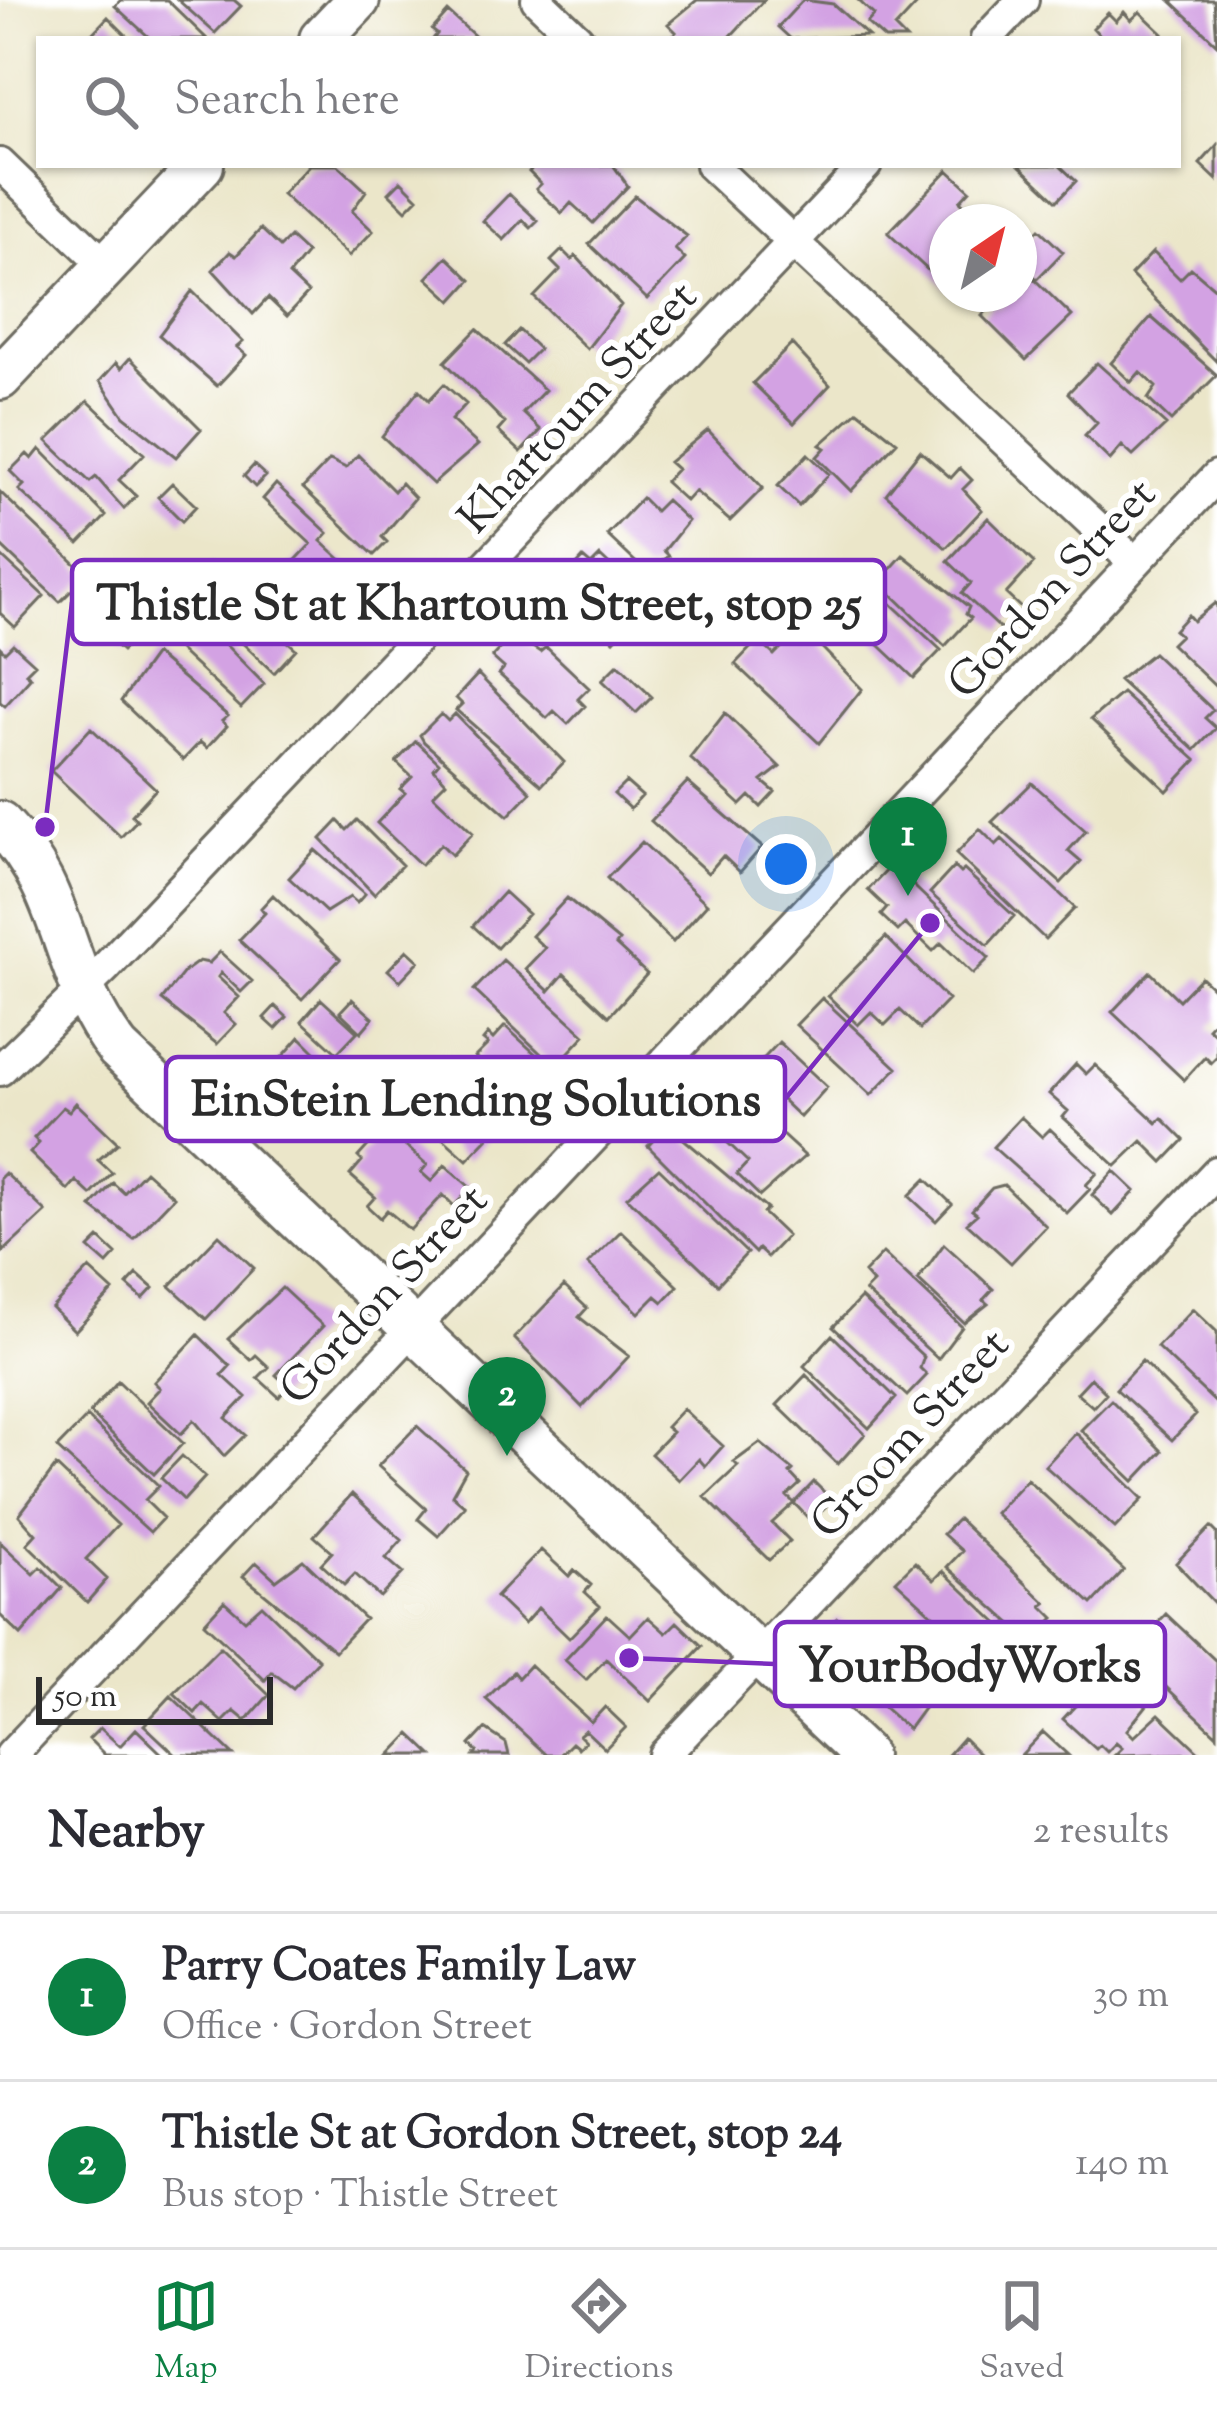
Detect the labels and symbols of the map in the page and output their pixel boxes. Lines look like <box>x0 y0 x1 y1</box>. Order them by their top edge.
north arrow <box>929 204 1037 312</box>
street label: Khartoum Street <box>445 269 715 551</box>
street label: Gordon Street <box>935 466 1173 715</box>
callout: Thistle St at Khartoum Street, stop 25 <box>72 560 885 644</box>
text: Thistle St at Khartoum Street, stop 25 <box>96 573 862 642</box>
pin: 1 <box>869 797 947 896</box>
your location <box>756 834 816 894</box>
callout: EinStein Lending Solutions <box>166 1057 785 1141</box>
text: EinStein Lending Solutions <box>191 1069 761 1138</box>
street label: Gordon Street <box>267 1172 505 1421</box>
street label: Groom Street <box>798 1316 1026 1555</box>
pin: 2 <box>468 1357 546 1456</box>
callout: YourBodyWorks <box>775 1622 1165 1706</box>
text: YourBodyWorks <box>799 1635 1141 1704</box>
scale bar <box>36 1671 273 1724</box>

